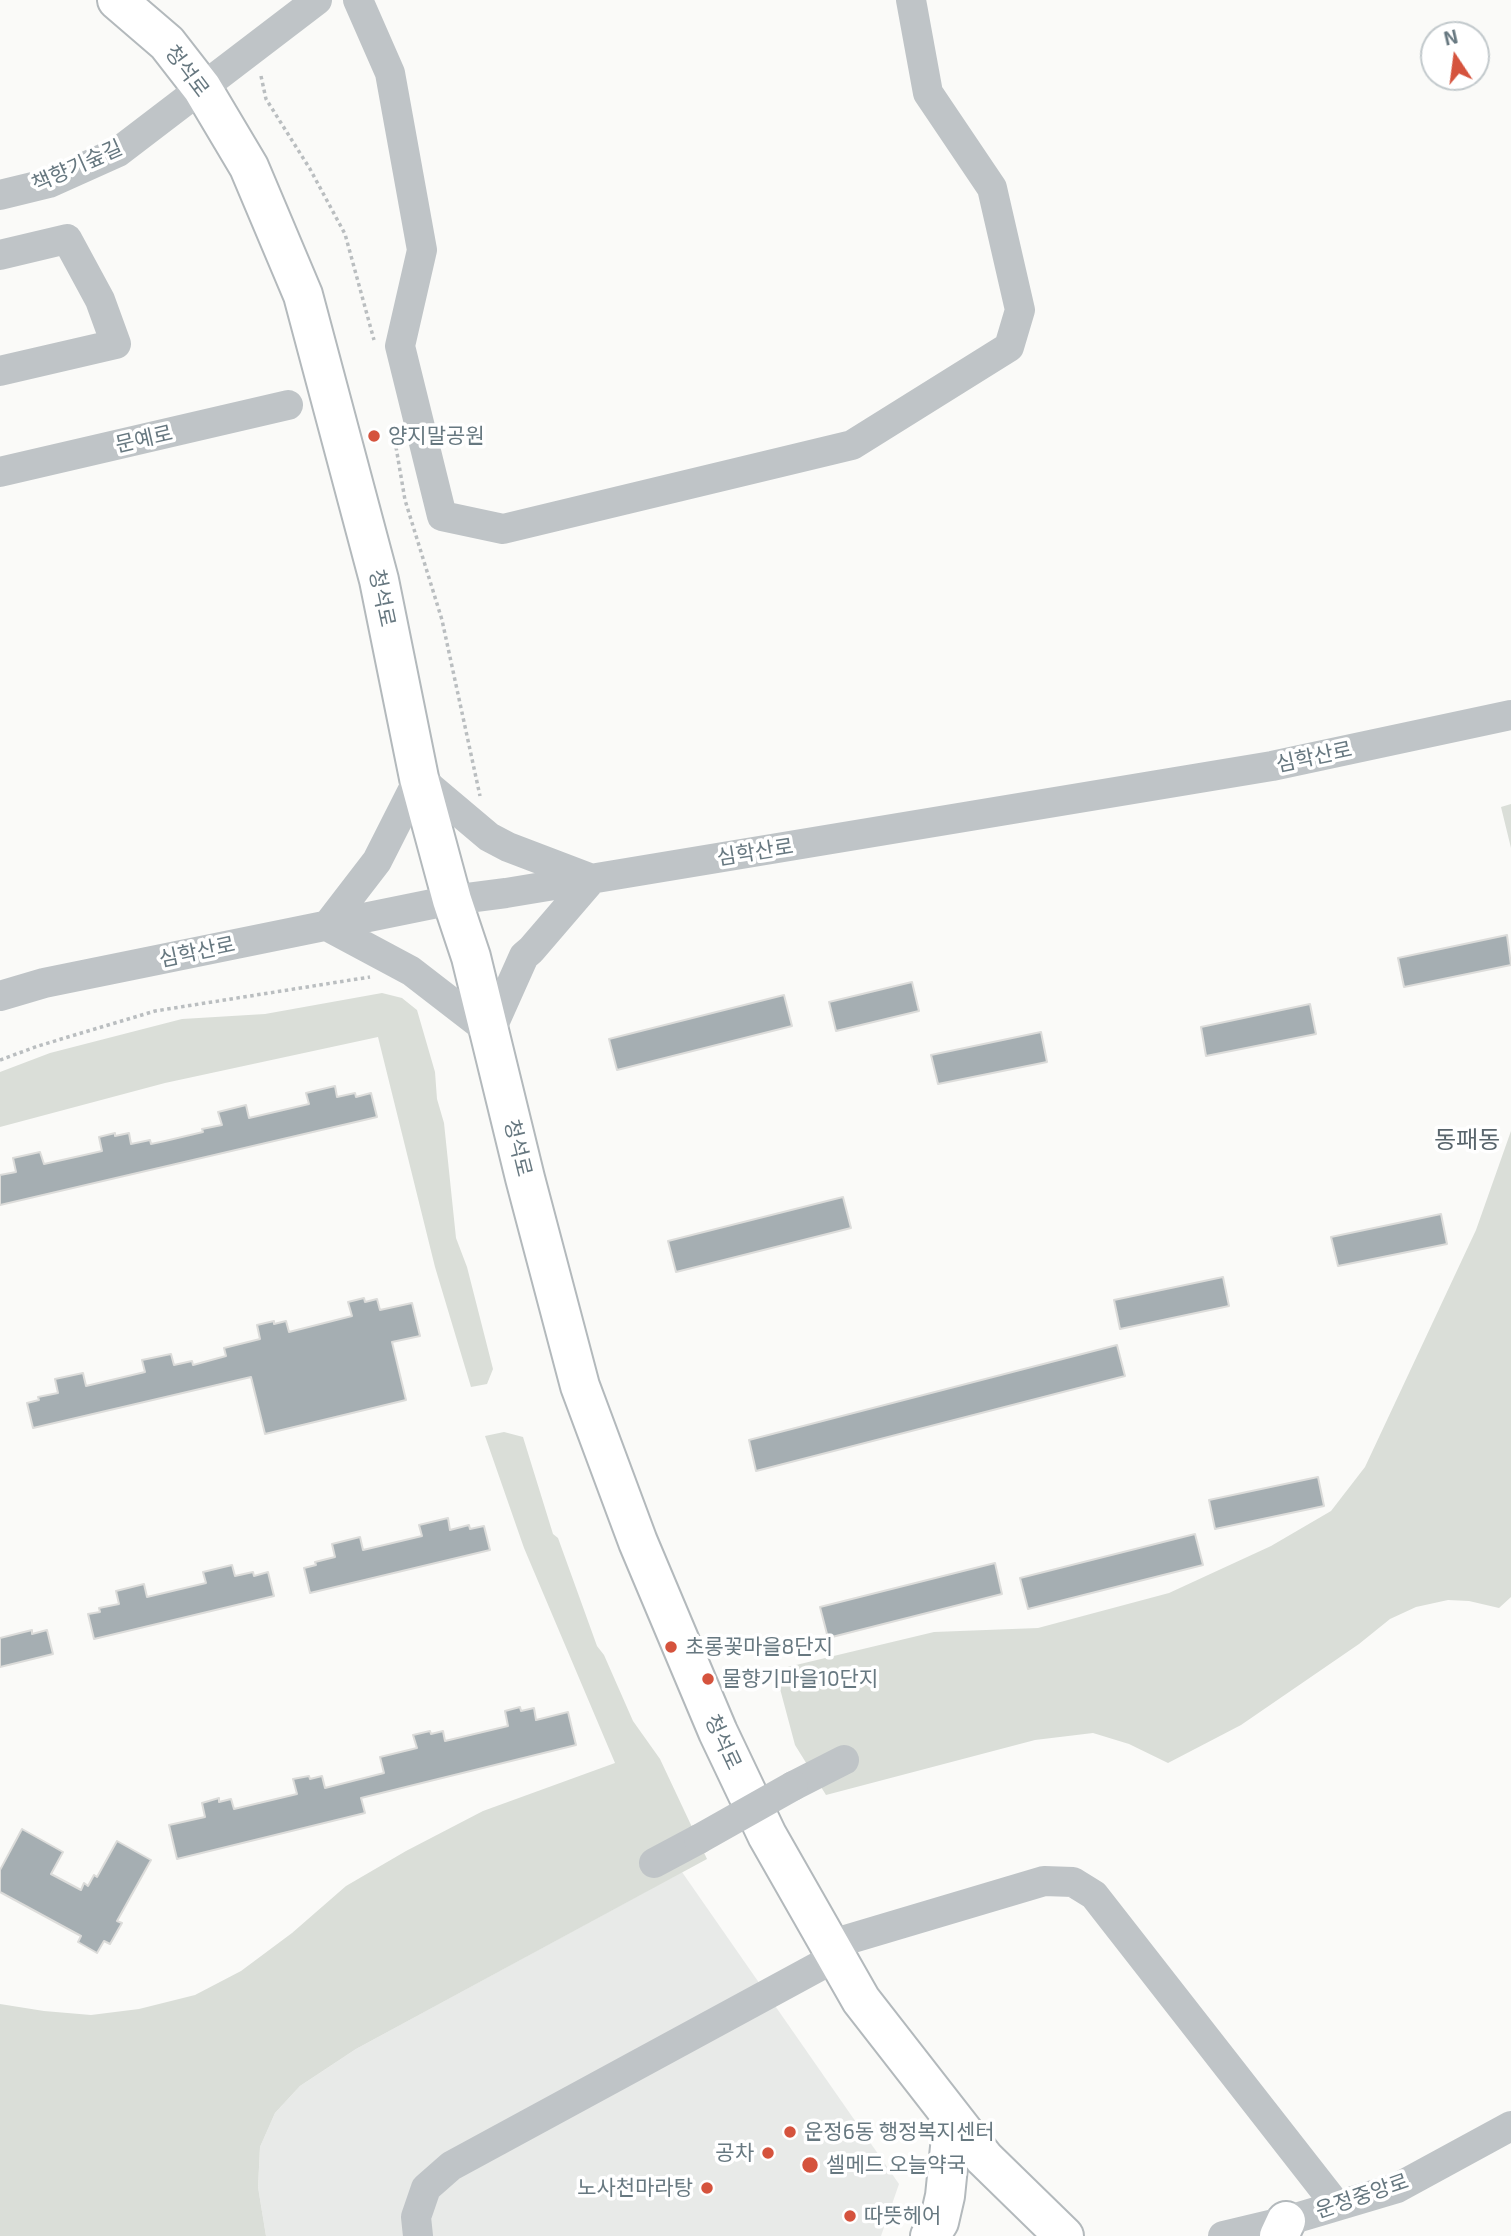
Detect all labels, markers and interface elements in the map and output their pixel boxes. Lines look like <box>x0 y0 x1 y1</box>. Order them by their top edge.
north arrow <box>1420 21 1490 91</box>
text: N <box>1441 24 1460 50</box>
street label: 청석로 <box>159 40 215 102</box>
street label: 책향기숲길 <box>28 135 126 197</box>
street label: 문예로 <box>113 420 175 458</box>
place label: 양지말공원 <box>388 423 485 449</box>
marker: 양지말공원 <box>366 428 382 444</box>
street label: 청석로 <box>364 567 400 629</box>
street label: 심학산로 <box>1274 737 1354 777</box>
street label: 심학산로 <box>715 834 795 870</box>
street label: 심학산로 <box>157 932 237 972</box>
street label: 청석로 <box>499 1117 537 1179</box>
district label: 동패동 <box>1434 1126 1500 1154</box>
place label: 초롱꽃마을8단지 <box>685 1634 833 1660</box>
marker: 초롱꽃마을8단지 <box>663 1639 679 1655</box>
place label: 물향기마을10단지 <box>722 1666 878 1692</box>
marker: 물향기마을10단지 <box>700 1671 716 1687</box>
street label: 청석로 <box>699 1710 747 1774</box>
place label: 운정6동 행정복지센터 <box>804 2119 995 2145</box>
marker: 운정6동 행정복지센터 <box>782 2124 798 2140</box>
place label: 공차 <box>715 2140 754 2166</box>
marker: 공차 <box>760 2145 776 2161</box>
place label: 셀메드 오늘약국 <box>826 2152 966 2178</box>
marker: 셀메드 오늘약국 <box>800 2155 820 2175</box>
street label: 운정중앙로 <box>1312 2168 1412 2224</box>
place label: 노사천마라탕 <box>577 2175 693 2201</box>
marker: 노사천마라탕 <box>699 2180 715 2196</box>
place label: 따뜻헤어 <box>864 2203 941 2229</box>
marker: 따뜻헤어 <box>842 2208 858 2224</box>

